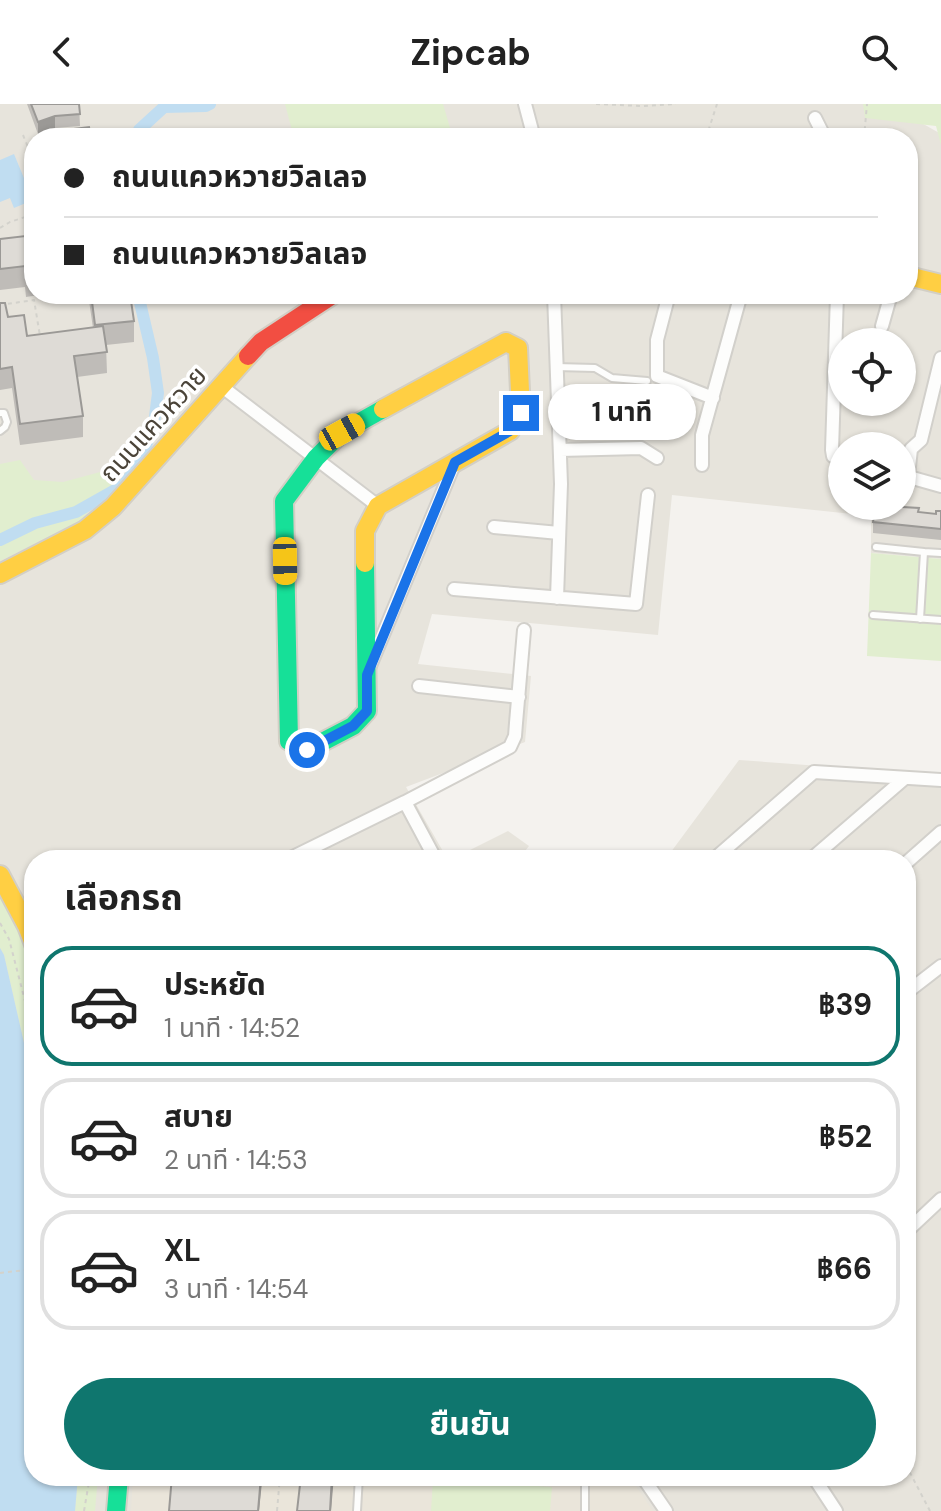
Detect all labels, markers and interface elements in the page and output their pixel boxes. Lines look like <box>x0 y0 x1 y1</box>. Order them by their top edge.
text: Zipcab <box>410 29 531 76</box>
icon: back <box>40 30 84 74</box>
icon: search <box>857 30 901 74</box>
text: ถนนแควหวายวิลเลจ <box>112 157 367 196</box>
text: ถนนแควหวายวิลเลจ <box>112 234 367 273</box>
map controls <box>828 328 916 520</box>
button: locate <box>828 328 916 416</box>
street label: ถนนแควหวาย <box>92 359 214 489</box>
callout: 1 นาที <box>549 385 697 441</box>
route end <box>503 395 539 431</box>
text: 1 นาที <box>592 395 652 429</box>
car <box>315 410 369 454</box>
button: layers <box>828 432 916 520</box>
car <box>273 537 297 585</box>
route start <box>289 732 325 768</box>
text: เลือกรถ <box>64 874 183 921</box>
text: ประหยัด <box>164 965 266 1004</box>
icon: car <box>68 970 140 1042</box>
text: ฿39 <box>818 985 872 1024</box>
text: 1 นาที · 14:52 <box>164 1011 300 1045</box>
text: สบาย <box>164 1097 233 1136</box>
icon: car <box>68 1102 140 1174</box>
text: ฿52 <box>819 1117 872 1156</box>
text: 2 นาที · 14:53 <box>164 1143 308 1177</box>
text: XL <box>164 1231 201 1270</box>
icon: car <box>68 1234 140 1306</box>
text: ฿66 <box>817 1249 872 1288</box>
text: 3 นาที · 14:54 <box>164 1272 308 1306</box>
button: ยืนยัน <box>64 1378 876 1470</box>

